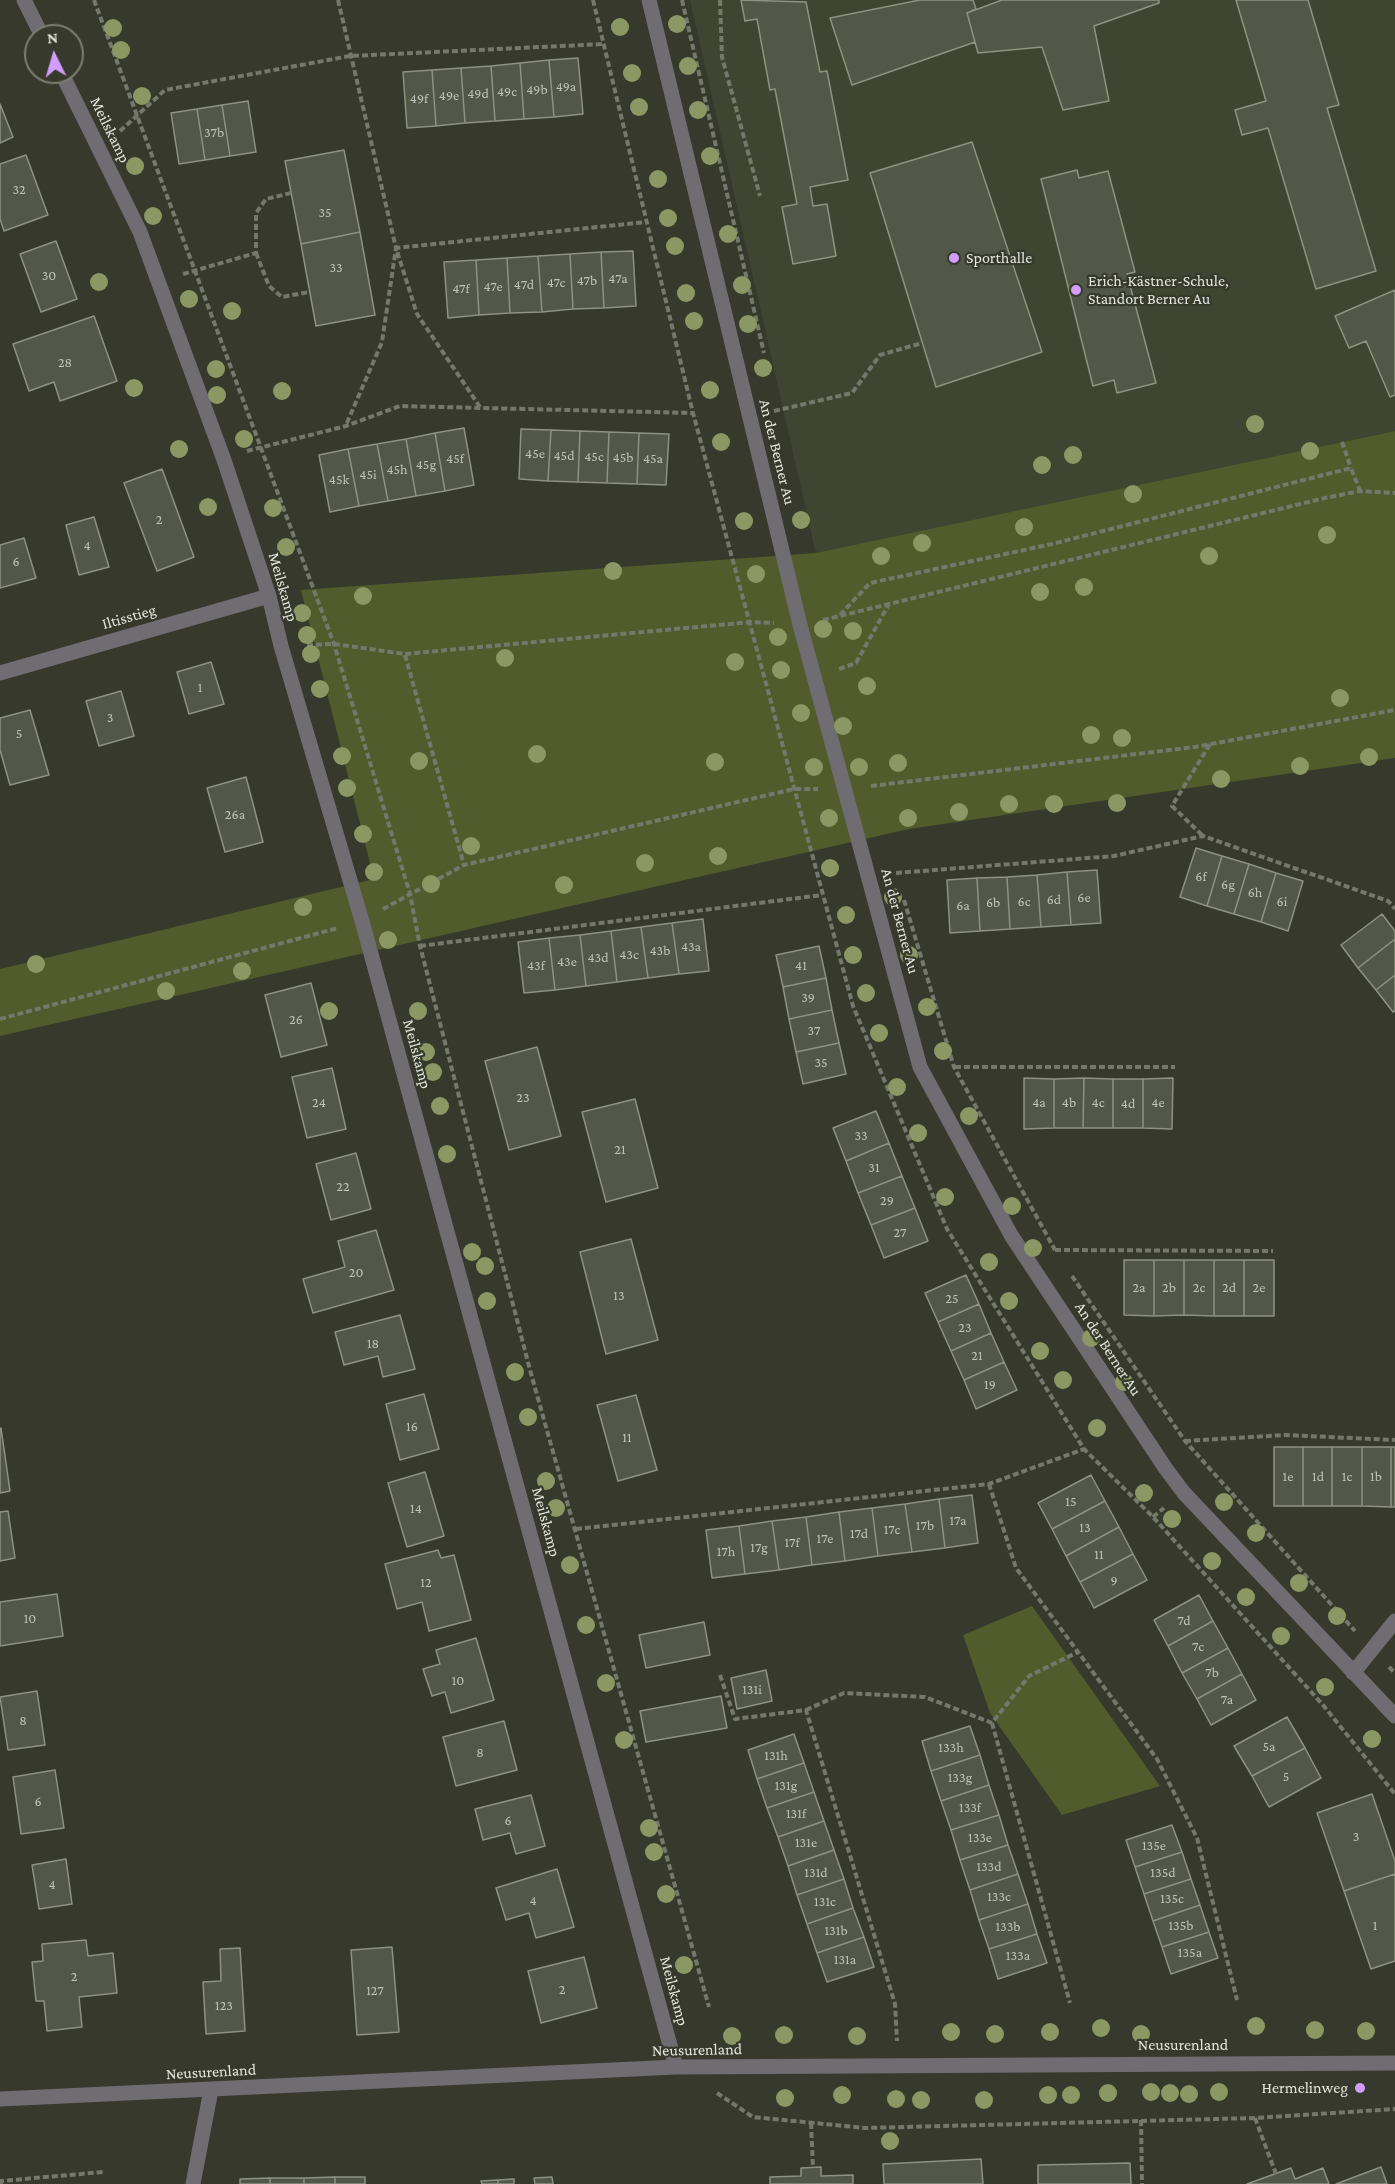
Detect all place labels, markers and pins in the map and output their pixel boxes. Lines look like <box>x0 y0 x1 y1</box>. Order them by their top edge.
place label: Sporthalle <box>966 248 1032 268</box>
marker: Sporthalle <box>947 251 961 265</box>
place label: Erich-Kästner-Schule, Standort Berner Au <box>1088 271 1229 309</box>
marker: Erich-Kästner-Schule, Standort Berner Au <box>1069 283 1083 297</box>
place label: Hermelinweg <box>1262 2078 1348 2098</box>
marker: Hermelinweg <box>1353 2081 1367 2095</box>

